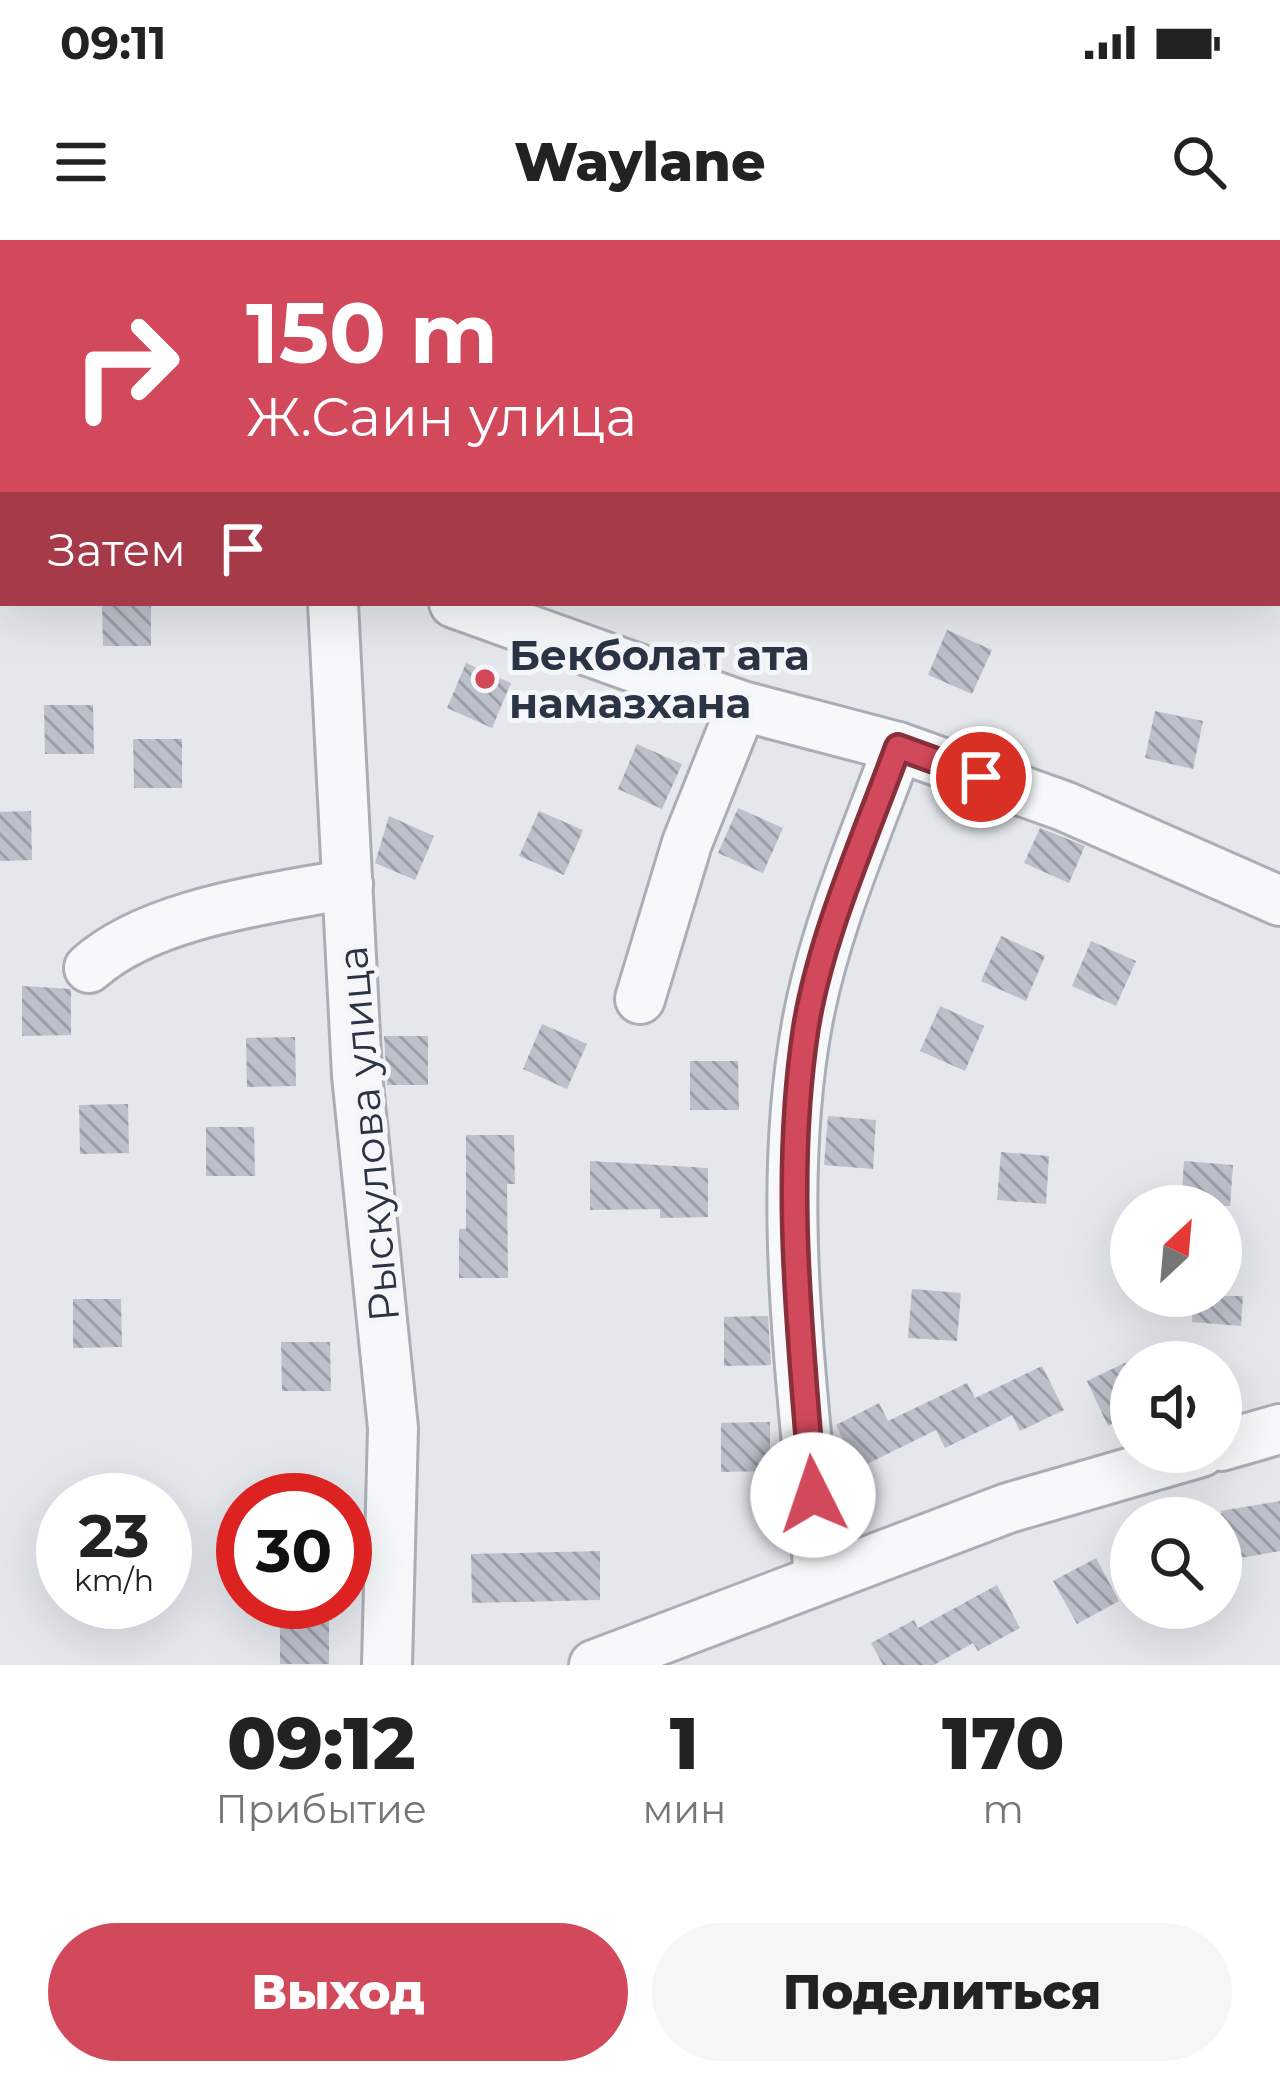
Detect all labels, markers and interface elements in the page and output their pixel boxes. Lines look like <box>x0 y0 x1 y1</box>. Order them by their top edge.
text: 09:11 <box>60 15 166 70</box>
icon: menu <box>48 129 114 195</box>
text: Waylane <box>514 129 766 195</box>
icon: search <box>1166 129 1232 195</box>
text: 150 m <box>246 282 498 384</box>
icon: right <box>48 288 204 444</box>
text: Ж.Саин улица <box>246 384 637 450</box>
icon: arrive <box>210 516 276 582</box>
text: Затем <box>48 522 186 577</box>
place label: Бекболат ата намазхана <box>509 629 810 729</box>
marker: Бекболат ата намазхана <box>472 666 498 692</box>
pin <box>930 726 1032 828</box>
icon: arrive <box>948 744 1014 810</box>
street label: Рыскулова улица <box>326 944 410 1324</box>
north arrow <box>1110 1185 1242 1317</box>
map controls <box>1110 1185 1242 1629</box>
button: sound <box>1110 1341 1242 1473</box>
position arrow <box>750 1432 876 1558</box>
speed limit sign: 30 <box>216 1473 372 1629</box>
button: search <box>1110 1497 1242 1629</box>
text: 23 <box>79 1499 149 1572</box>
text: km/h <box>74 1562 154 1599</box>
text: 09:12 <box>227 1699 416 1787</box>
text: 1 <box>670 1699 699 1787</box>
text: 170 <box>942 1699 1064 1787</box>
text: Прибытие <box>216 1785 427 1833</box>
text: мин <box>642 1785 726 1833</box>
text: m <box>983 1785 1024 1833</box>
button: Выход <box>48 1923 628 2061</box>
button: Поделиться <box>652 1923 1232 2061</box>

